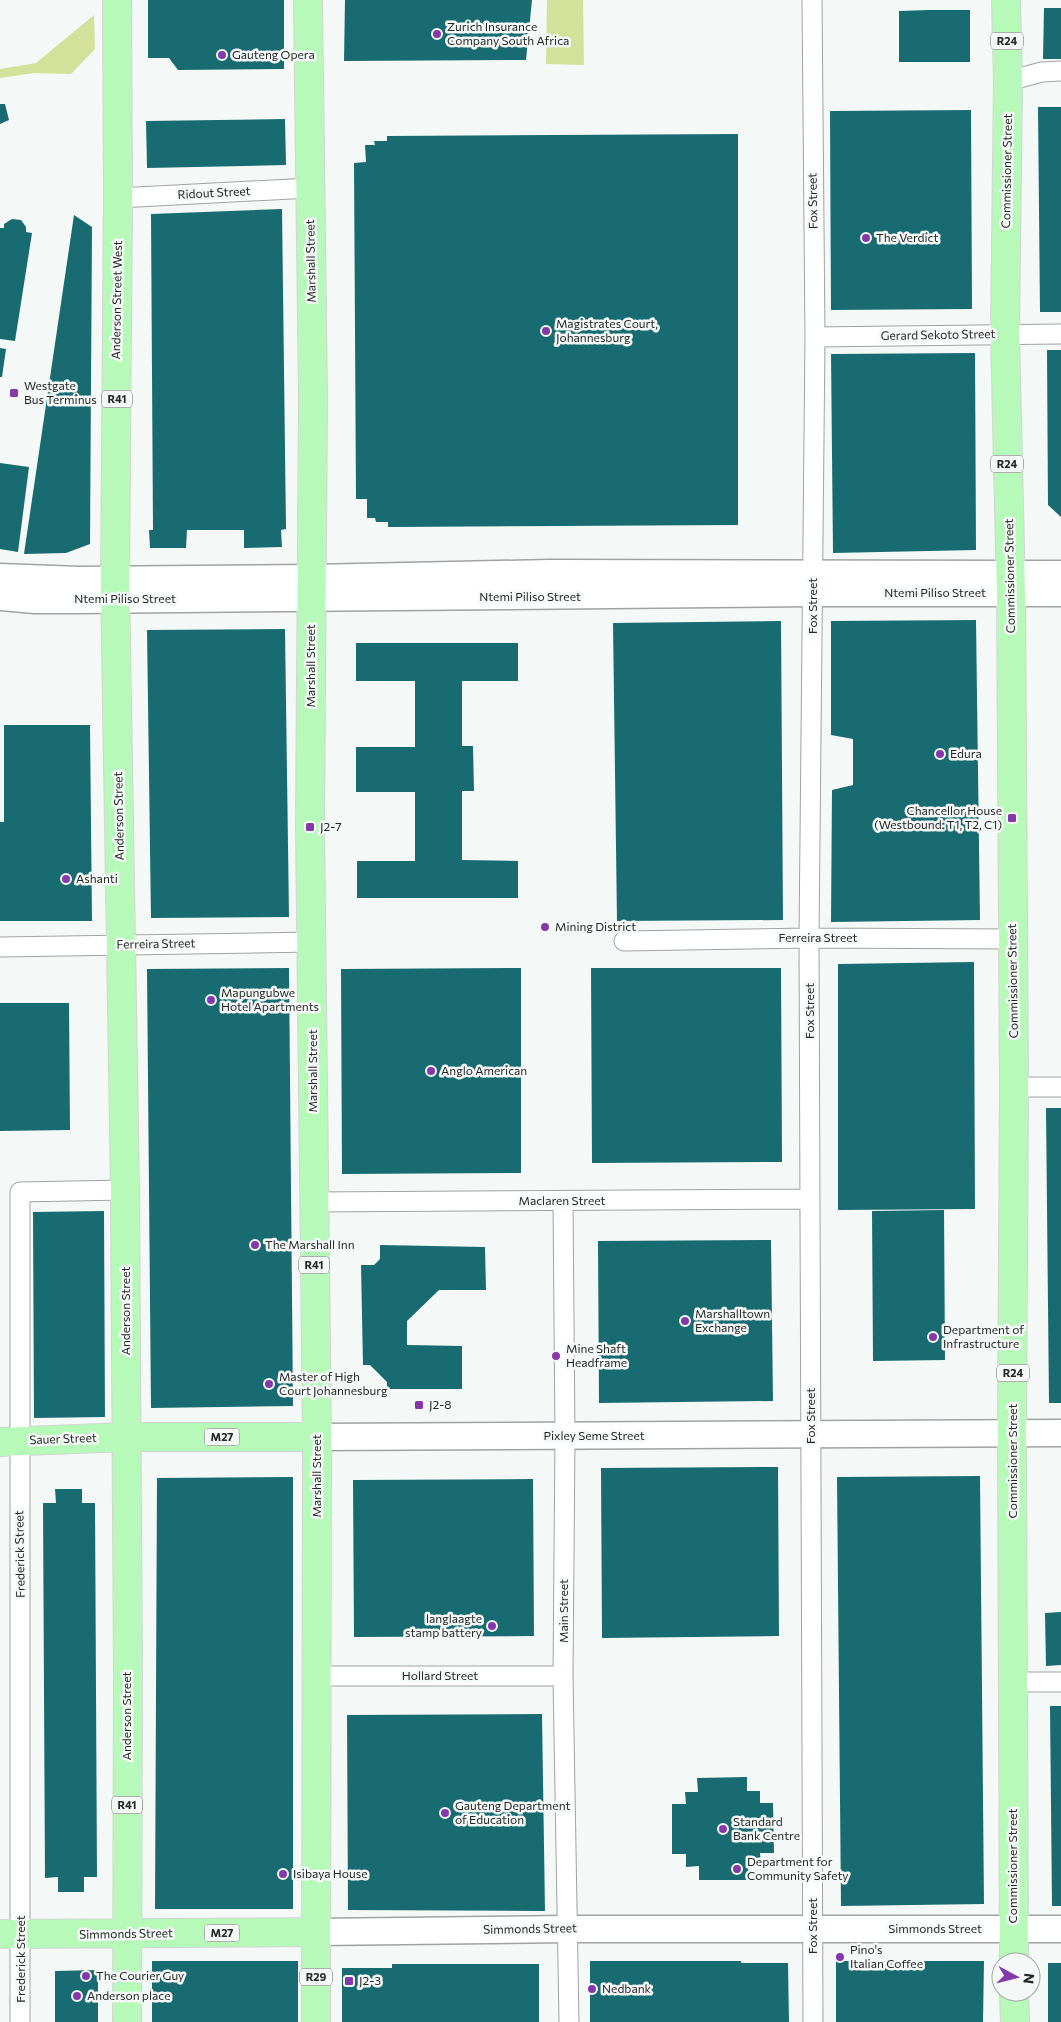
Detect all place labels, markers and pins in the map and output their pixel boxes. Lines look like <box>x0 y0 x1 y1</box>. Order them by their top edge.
place label: Zurich Insurance Company South Africa <box>447 19 569 47</box>
marker: Zurich Insurance Company South Africa <box>431 28 443 40</box>
place label: Gauteng Opera <box>232 47 315 61</box>
marker: Gauteng Opera <box>216 49 228 61</box>
place label: The Verdict <box>876 230 938 244</box>
marker: The Verdict <box>860 232 872 244</box>
place label: Magistrates Court, Johannesburg <box>556 316 658 345</box>
marker: Magistrates Court, Johannesburg <box>540 325 552 337</box>
place label: Westgate Bus Terminus <box>24 378 97 406</box>
marker: Westgate Bus Terminus <box>8 387 20 399</box>
place label: Edura <box>950 746 982 760</box>
marker: Edura <box>934 748 946 760</box>
place label: Chancellor House (Westbound: T1, T2, C1) <box>874 803 1002 831</box>
marker: Chancellor House (Westbound: T1, T2, C1) <box>1006 812 1018 824</box>
place label: J2-7 <box>320 819 342 834</box>
marker: J2-7 <box>304 821 316 833</box>
place label: Ashanti <box>76 871 118 885</box>
marker: Ashanti <box>60 873 72 885</box>
place label: Mining District <box>555 919 636 933</box>
marker: Mining District <box>539 921 551 933</box>
place label: Mapungubwe Hotel Apartments <box>221 985 319 1013</box>
marker: Mapungubwe Hotel Apartments <box>205 994 217 1006</box>
place label: Anglo American <box>441 1063 527 1077</box>
marker: Anglo American <box>425 1065 437 1077</box>
place label: The Marshall Inn <box>265 1237 355 1251</box>
marker: The Marshall Inn <box>249 1239 261 1251</box>
place label: Marshalltown Exchange <box>695 1306 770 1334</box>
marker: Marshalltown Exchange <box>679 1315 691 1327</box>
place label: Department of Infrastructure <box>943 1322 1024 1350</box>
marker: Department of Infrastructure <box>927 1331 939 1343</box>
place label: Mine Shaft Headframe <box>566 1341 627 1369</box>
marker: Mine Shaft Headframe <box>550 1350 562 1362</box>
place label: Master of High Court Johannesburg <box>279 1369 388 1398</box>
marker: Master of High Court Johannesburg <box>263 1378 275 1390</box>
place label: J2-8 <box>429 1397 452 1412</box>
marker: J2-8 <box>413 1399 425 1411</box>
place label: langlaagte stamp battery <box>405 1611 482 1639</box>
marker: langlaagte stamp battery <box>486 1620 498 1632</box>
place label: Gauteng Department of Education <box>455 1798 571 1826</box>
marker: Gauteng Department of Education <box>439 1807 451 1819</box>
place label: Standard Bank Centre <box>733 1814 800 1842</box>
marker: Standard Bank Centre <box>717 1823 729 1835</box>
place label: Department for Community Safety <box>747 1854 849 1882</box>
marker: Department for Community Safety <box>731 1863 743 1875</box>
place label: Isibaya House <box>293 1866 367 1880</box>
marker: Isibaya House <box>277 1868 289 1880</box>
place label: Pino's Italian Coffee <box>850 1942 923 1970</box>
marker: Pino's Italian Coffee <box>834 1951 846 1963</box>
place label: The Courier Guy <box>96 1968 184 1982</box>
marker: The Courier Guy <box>80 1970 92 1982</box>
place label: J2-3 <box>359 1973 381 1988</box>
marker: J2-3 <box>343 1975 355 1987</box>
place label: Nedbank <box>602 1981 652 1995</box>
marker: Nedbank <box>586 1983 598 1995</box>
place label: Anderson place <box>87 1988 171 2002</box>
marker: Anderson place <box>71 1990 83 2002</box>

